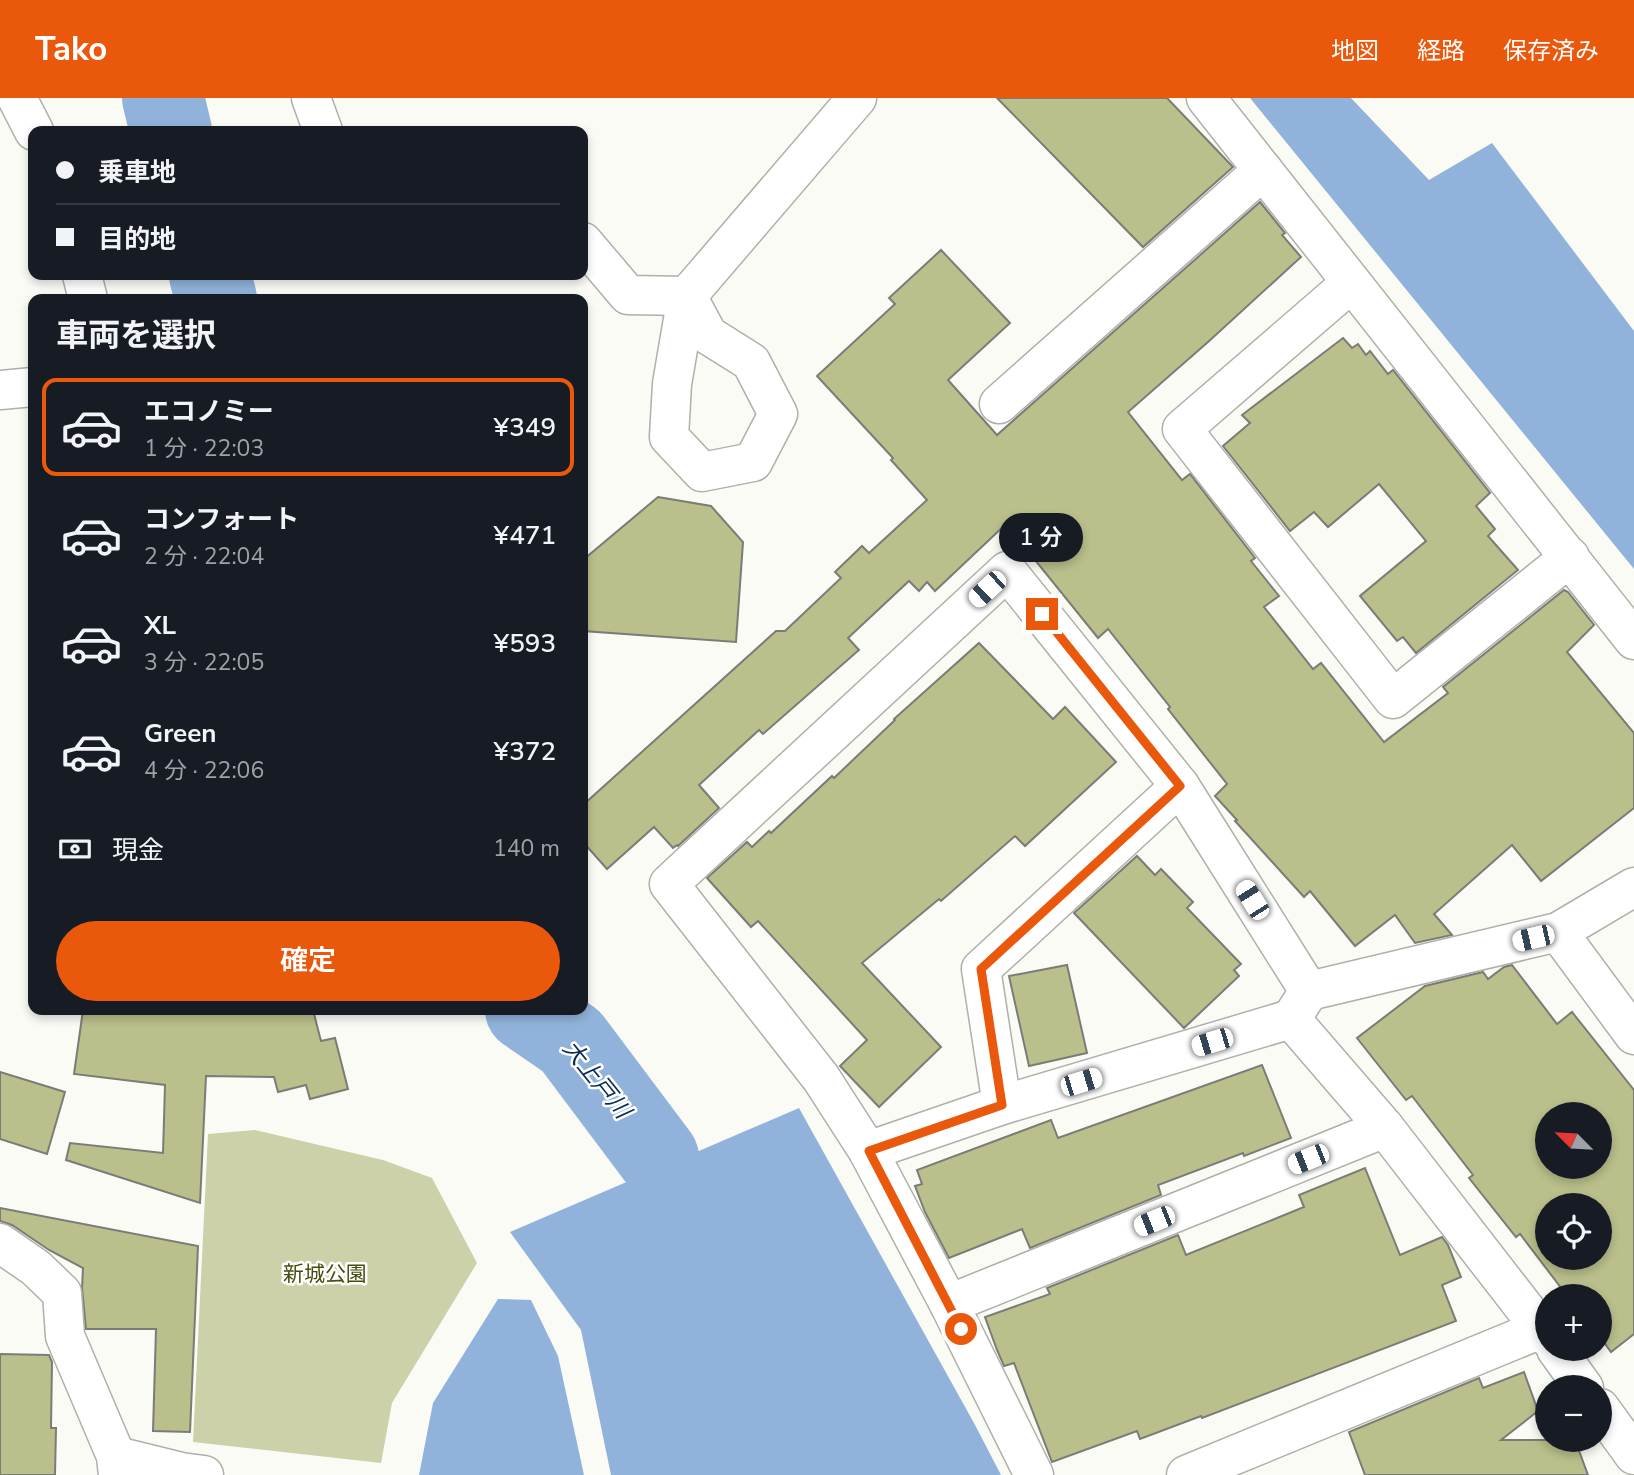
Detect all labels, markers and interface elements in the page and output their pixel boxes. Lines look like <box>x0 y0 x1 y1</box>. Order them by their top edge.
text: Tako <box>35 27 107 72</box>
text: 地図 <box>1331 35 1379 67</box>
text: 経路 <box>1417 35 1465 67</box>
text: 保存済み <box>1503 35 1599 67</box>
text: 乗車地 <box>98 155 176 190</box>
text: 目的地 <box>98 222 176 257</box>
text: 車両を選択 <box>56 314 216 357</box>
text: エコノミー <box>144 394 274 429</box>
icon: car <box>60 396 123 459</box>
text: ¥349 <box>494 410 556 445</box>
text: 1 分 · 22:03 <box>144 433 264 464</box>
text: コンフォート <box>144 502 299 537</box>
icon: car <box>60 504 123 567</box>
callout: 1 分 <box>1000 512 1084 561</box>
text: ¥471 <box>494 518 556 553</box>
text: 1 分 <box>1020 522 1062 553</box>
text: 2 分 · 22:04 <box>144 541 264 572</box>
car <box>965 567 1010 611</box>
route end <box>1026 598 1058 630</box>
text: XL <box>144 608 176 643</box>
icon: car <box>60 612 123 675</box>
text: ¥593 <box>494 626 556 661</box>
text: 3 分 · 22:05 <box>144 647 264 678</box>
text: Green <box>144 716 217 751</box>
icon: car <box>60 720 123 783</box>
text: ¥372 <box>494 734 556 769</box>
text: 4 分 · 22:06 <box>144 755 264 786</box>
icon: cash <box>56 830 94 868</box>
text: 現金 <box>112 833 164 868</box>
text: 140 m <box>493 833 560 864</box>
car <box>1232 877 1273 923</box>
button: 確定 <box>56 921 560 1001</box>
car <box>1511 923 1556 953</box>
car <box>1189 1026 1236 1058</box>
water label: 大上戸川 <box>556 1034 639 1127</box>
car <box>1058 1066 1105 1098</box>
north arrow <box>1535 1102 1612 1180</box>
map controls <box>1535 1102 1612 1452</box>
car <box>1285 1141 1332 1177</box>
button: locate <box>1535 1193 1612 1270</box>
car <box>1131 1203 1178 1239</box>
park label: 新城公園 <box>283 1260 367 1288</box>
button: + <box>1535 1284 1612 1361</box>
route start <box>945 1313 977 1345</box>
button: − <box>1535 1375 1612 1452</box>

